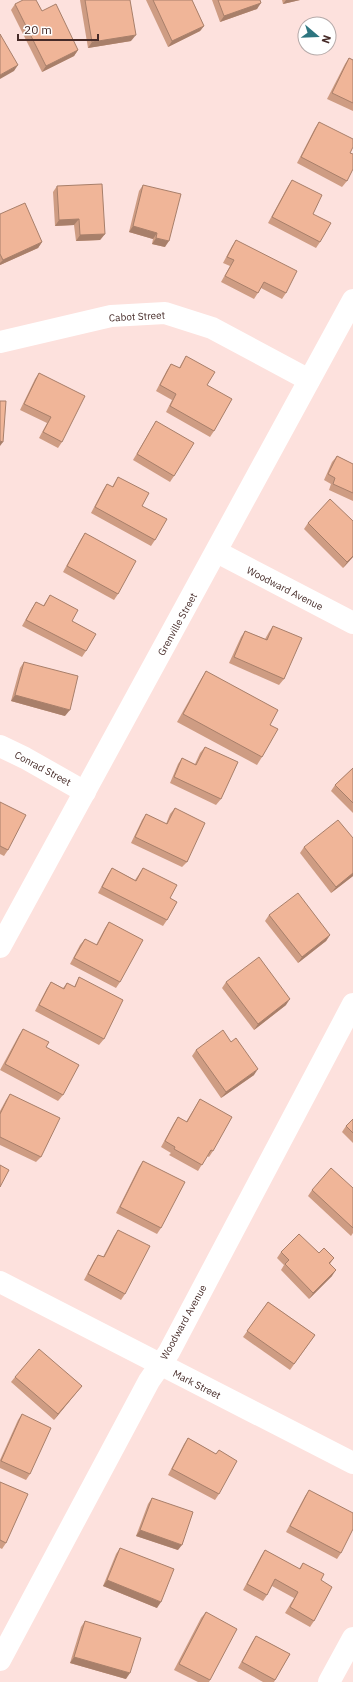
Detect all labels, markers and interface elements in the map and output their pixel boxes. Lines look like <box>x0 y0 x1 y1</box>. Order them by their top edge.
scale bar <box>18 16 98 42</box>
north arrow <box>297 16 337 56</box>
text: 20 m <box>24 22 52 37</box>
text: N <box>319 33 334 45</box>
street label: Cabot Street <box>109 309 166 324</box>
street label: Woodward Avenue <box>244 564 326 613</box>
street label: Grenville Street <box>155 590 200 658</box>
street label: Conrad Street <box>12 748 74 789</box>
street label: Woodward Avenue <box>157 1282 210 1362</box>
street label: Mark Street <box>171 1367 223 1402</box>

